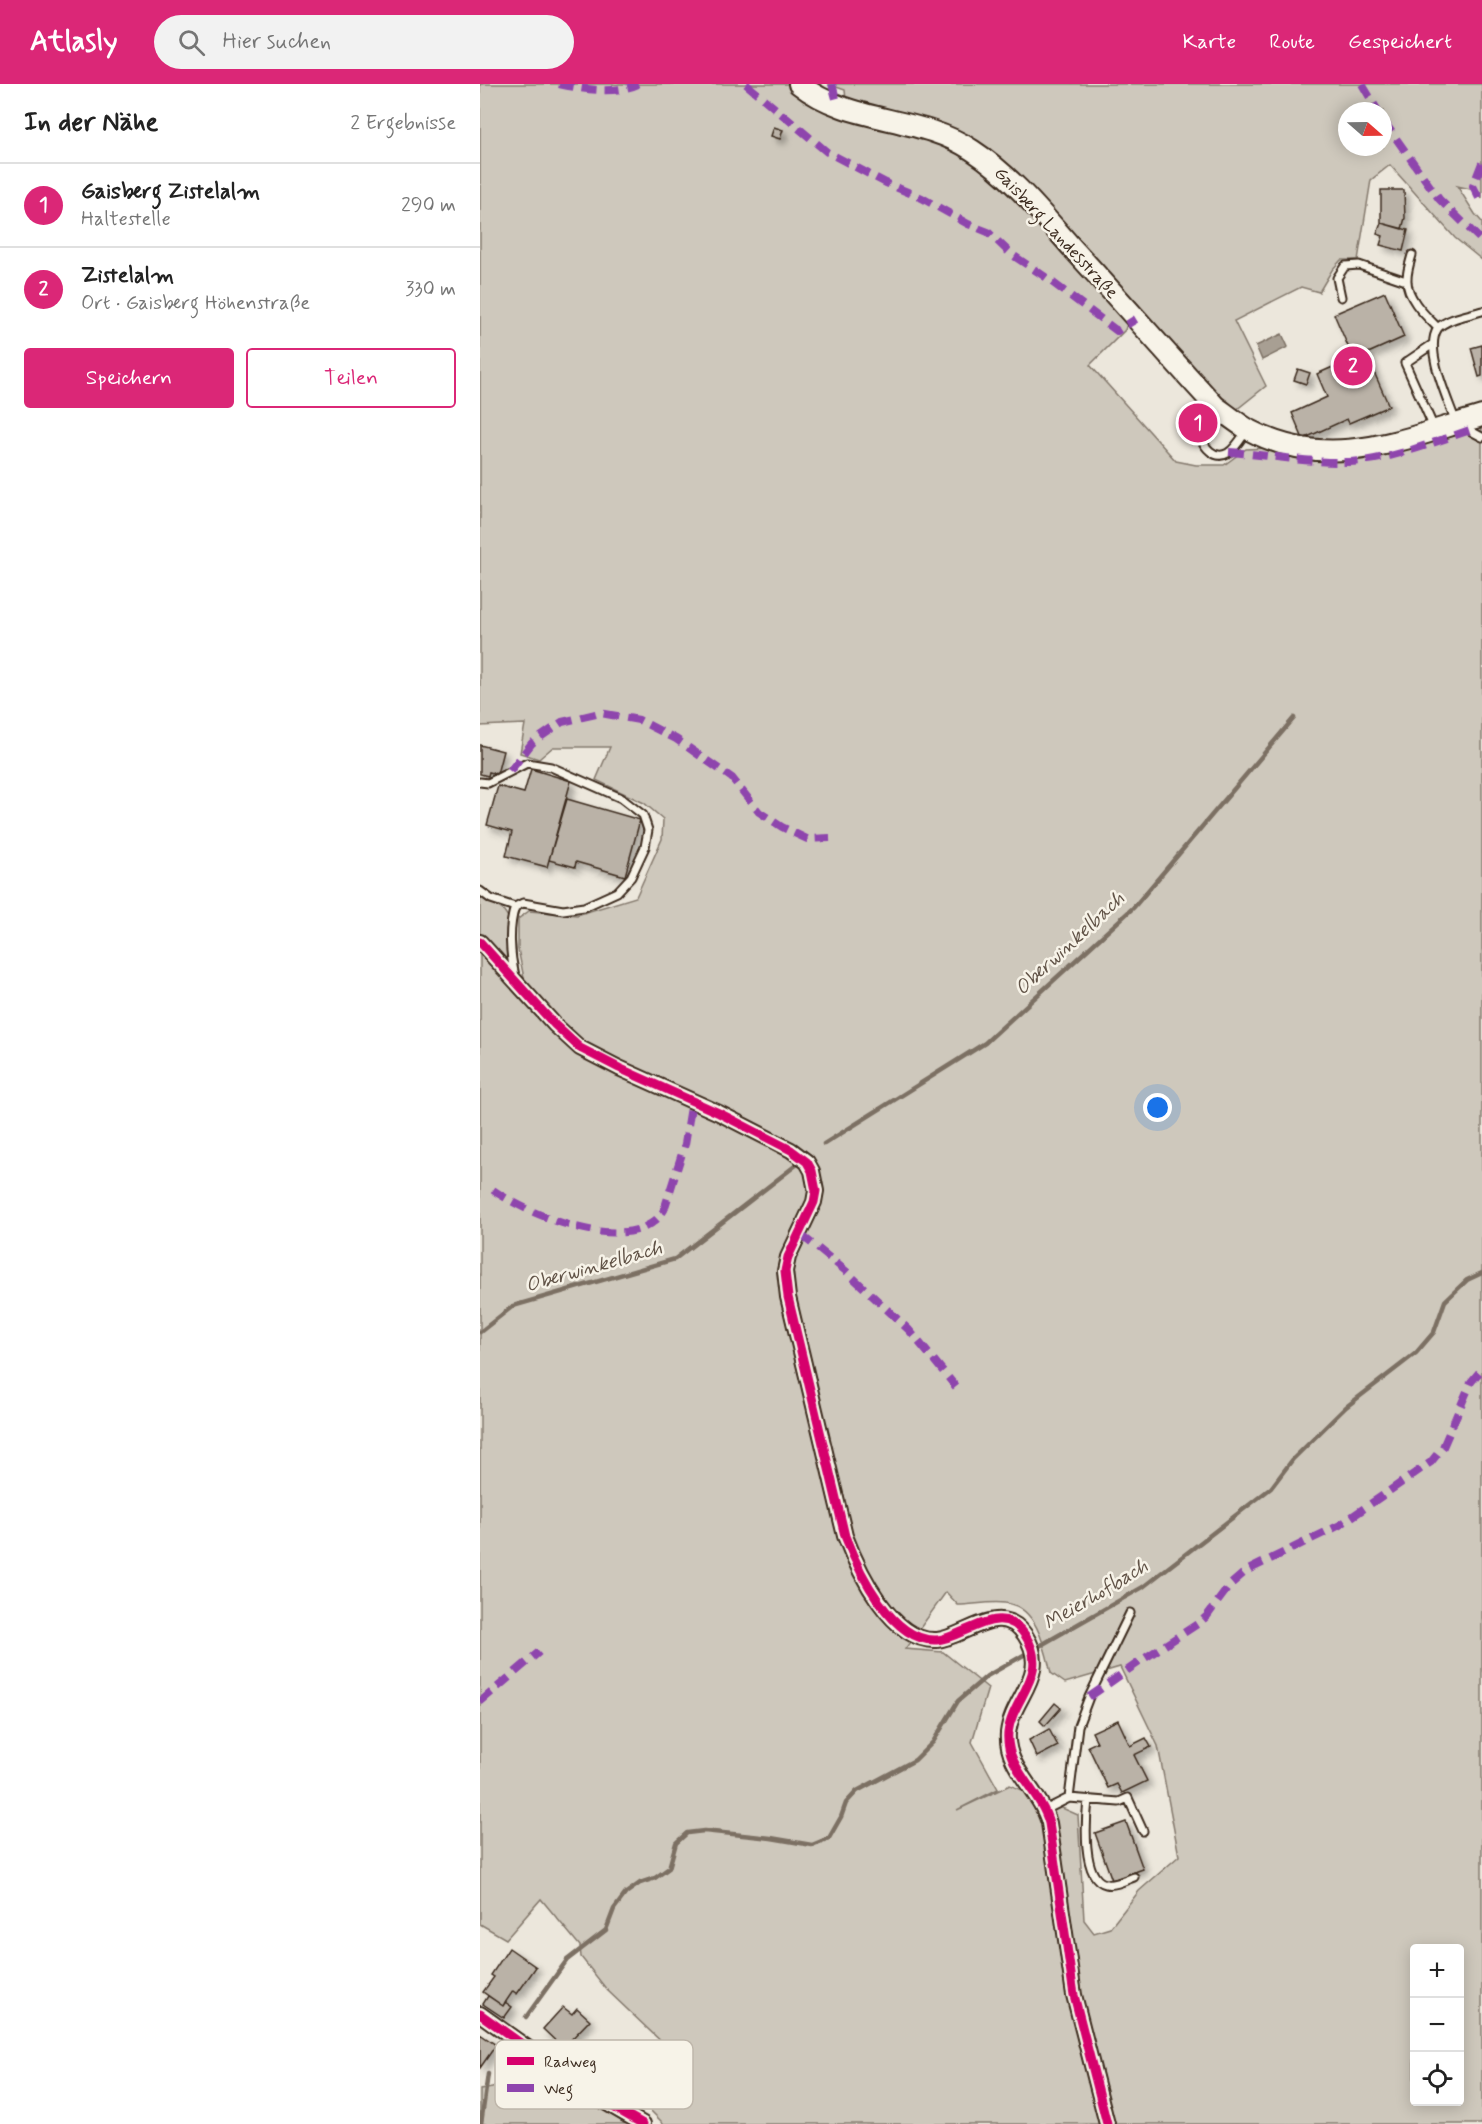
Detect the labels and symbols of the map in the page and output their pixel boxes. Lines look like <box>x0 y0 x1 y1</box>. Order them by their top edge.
north arrow <box>1338 102 1392 156</box>
street label: Gaisberg Landesstraße <box>987 162 1124 306</box>
pin: 2 <box>1334 344 1372 388</box>
pin: 1 <box>1178 400 1218 446</box>
water label: Oberwinkelbach <box>1009 886 1131 1002</box>
your location <box>1143 1093 1172 1122</box>
water label: Oberwinkelbach <box>523 1235 666 1299</box>
water label: Meierhofbach <box>1039 1553 1154 1637</box>
legend <box>495 2040 693 2109</box>
text: Radweg <box>544 2052 596 2073</box>
text: Weg <box>544 2079 573 2101</box>

